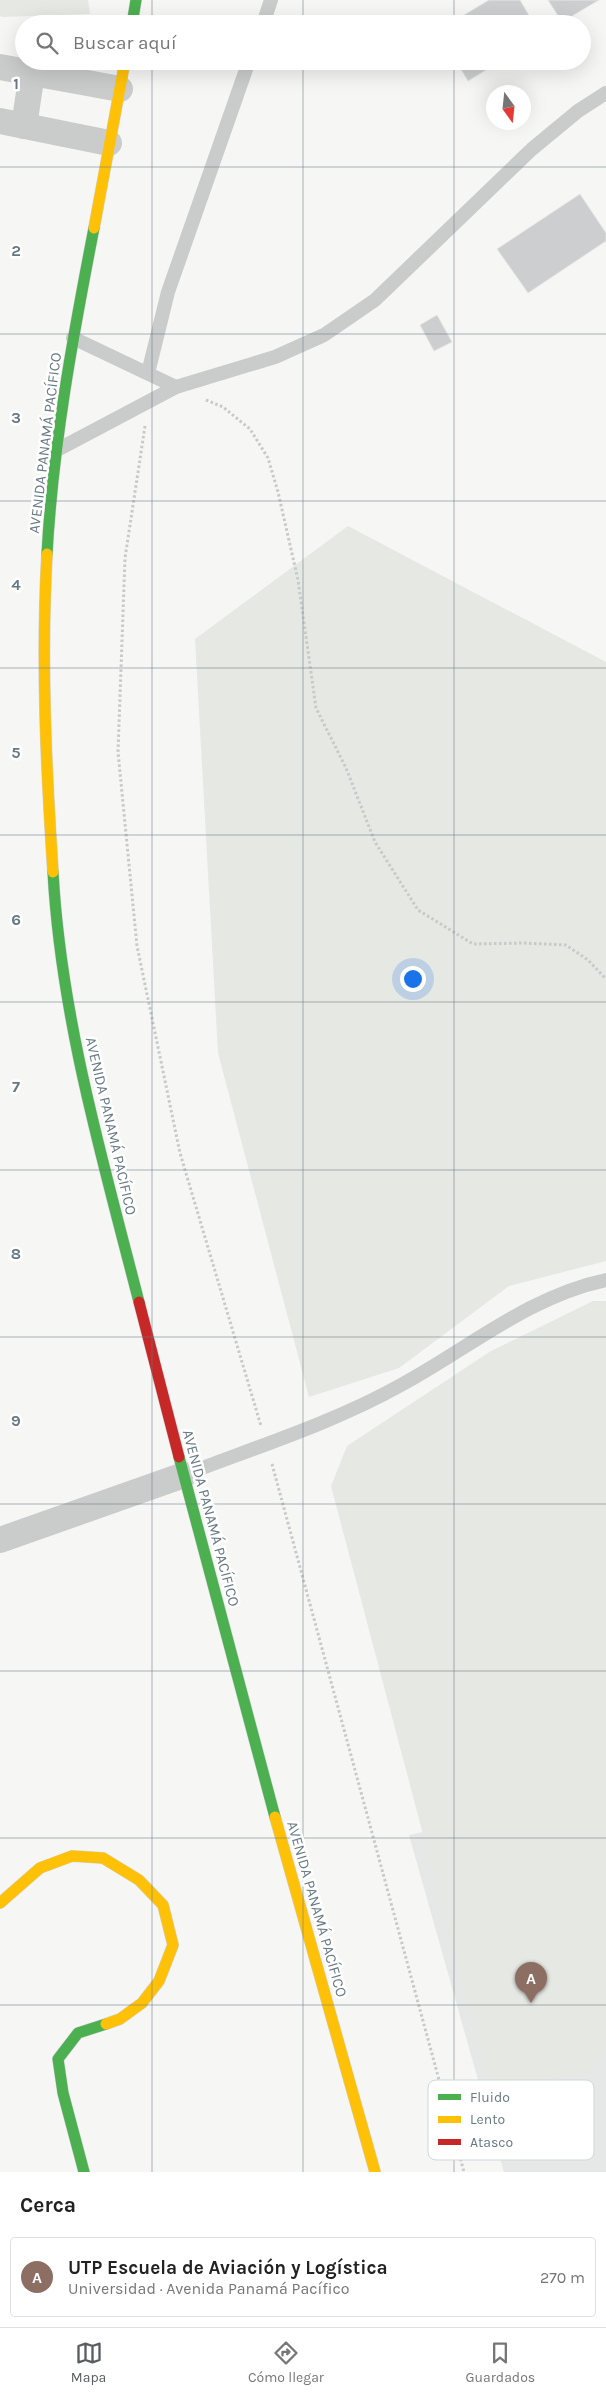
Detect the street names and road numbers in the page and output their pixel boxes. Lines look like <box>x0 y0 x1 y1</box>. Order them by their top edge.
street label: AVENIDA PANAMÁ PACÍFICO <box>25 351 65 535</box>
street label: AVENIDA PANAMÁ PACÍFICO <box>82 1035 140 1217</box>
street label: AVENIDA PANAMÁ PACÍFICO <box>179 1428 243 1608</box>
street label: AVENIDA PANAMÁ PACÍFICO <box>283 1819 351 1999</box>

